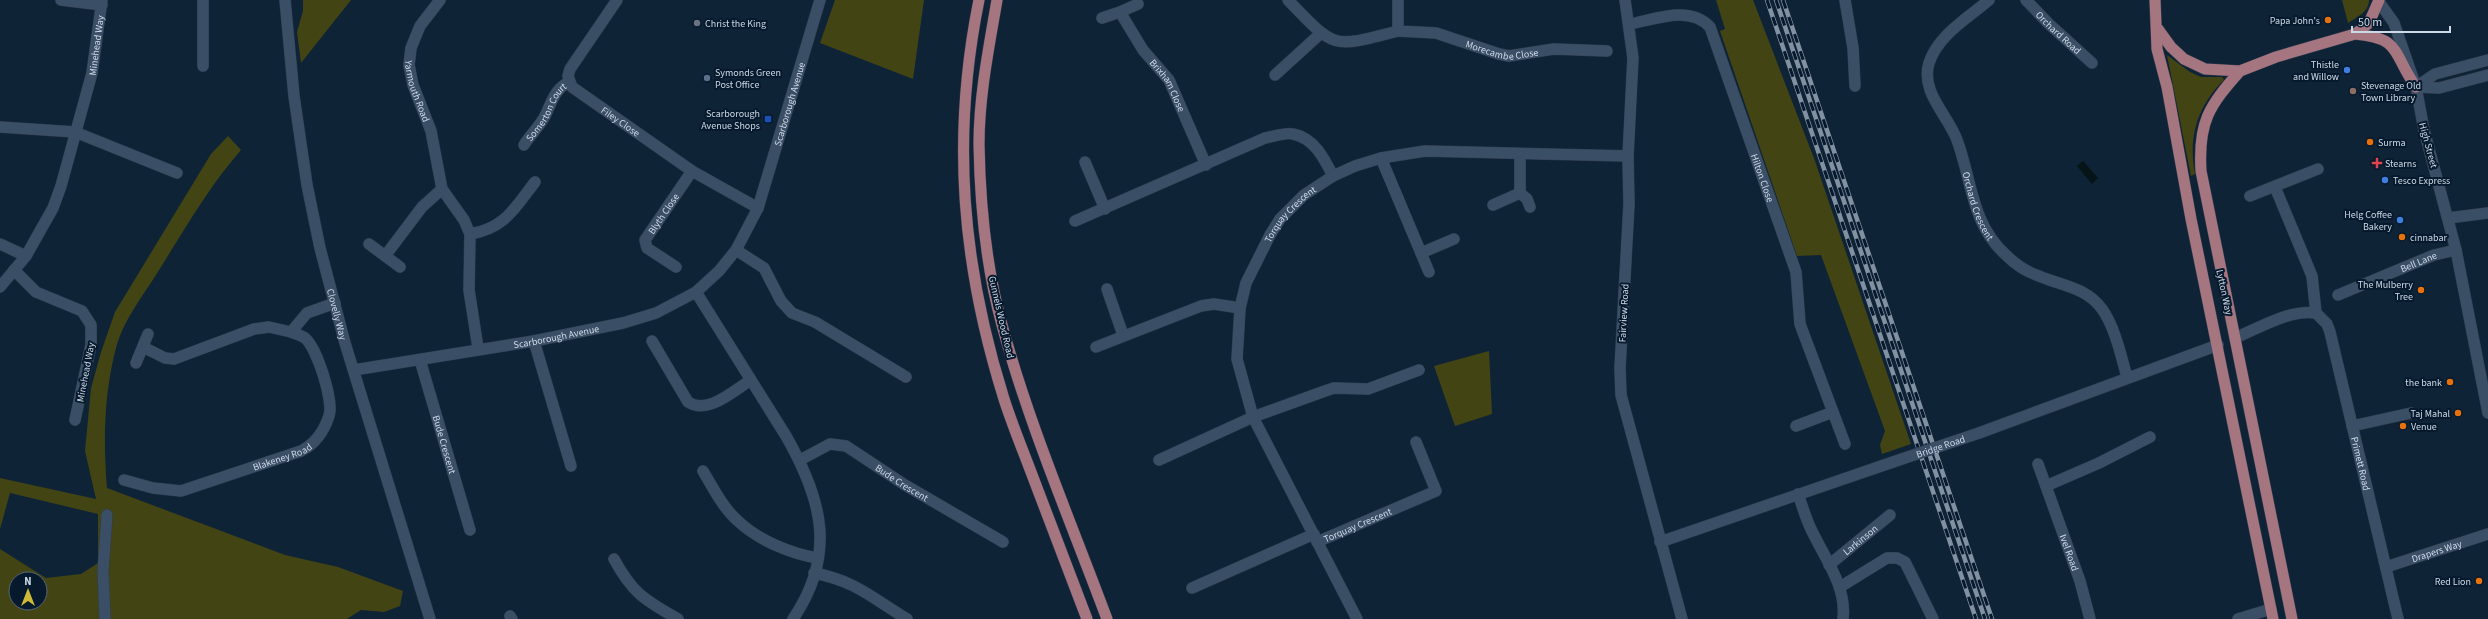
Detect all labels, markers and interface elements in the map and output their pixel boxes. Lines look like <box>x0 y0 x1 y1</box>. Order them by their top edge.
street label: Orchard Road <box>2032 8 2084 58</box>
scale bar <box>2352 8 2450 34</box>
street label: Minehead Way <box>86 14 108 76</box>
place label: Papa John's <box>2270 14 2320 28</box>
text: 50 m <box>2358 14 2382 31</box>
marker: Papa John's <box>2323 15 2333 25</box>
place label: Christ the King <box>705 17 766 31</box>
marker: Christ the King <box>692 18 702 28</box>
street label: Morecambe Close <box>1464 37 1539 64</box>
street label: Brixham Close <box>1146 56 1188 114</box>
street label: Yarmouth Road <box>401 58 433 124</box>
place label: Thistle and Willow <box>2293 58 2339 84</box>
street label: Scarborough Avenue <box>771 60 809 148</box>
marker: Thistle and Willow <box>2342 65 2352 75</box>
place label: Symonds Green Post Office <box>715 66 781 92</box>
marker: Symonds Green Post Office <box>702 73 712 83</box>
street label: Somerton Court <box>523 79 570 145</box>
place label: Stevenage Old Town Library <box>2361 79 2421 105</box>
marker: Stevenage Old Town Library <box>2348 86 2358 96</box>
street label: Filey Close <box>598 103 642 140</box>
place label: Scarborough Avenue Shops <box>701 107 760 133</box>
marker: Scarborough Avenue Shops <box>763 114 773 124</box>
street label: High Street <box>2415 121 2441 170</box>
place label: Surma <box>2378 136 2406 150</box>
marker: Surma <box>2365 137 2375 147</box>
street label: Hilton Close <box>1747 152 1777 204</box>
place label: Stearns <box>2385 157 2416 171</box>
marker: Stearns <box>2372 158 2382 168</box>
street label: Orchard Crescent <box>1959 170 1997 244</box>
place label: Tesco Express <box>2393 174 2450 188</box>
marker: Tesco Express <box>2380 175 2390 185</box>
street label: Torquay Crescent <box>1261 183 1320 245</box>
street label: Blyth Close <box>645 191 683 237</box>
place label: Helg Coffee Bakery <box>2344 208 2392 234</box>
marker: Helg Coffee Bakery <box>2395 215 2405 225</box>
place label: cinnabar <box>2410 231 2447 245</box>
marker: cinnabar <box>2397 232 2407 242</box>
street label: Bell Lane <box>2398 249 2439 276</box>
street label: Lytton Way <box>2212 268 2236 316</box>
street label: Gunnels Wood Road <box>985 275 1017 360</box>
place label: The Mulberry Tree <box>2358 278 2413 304</box>
street label: Fairview Road <box>1615 283 1633 343</box>
marker: The Mulberry Tree <box>2416 285 2426 295</box>
street label: Clovelly Way <box>323 287 350 342</box>
street label: Scarborough Avenue <box>513 322 600 352</box>
street label: Minehead Way <box>73 341 99 403</box>
place label: the bank <box>2405 376 2442 390</box>
marker: the bank <box>2445 377 2455 387</box>
place label: Taj Mahal <box>2411 407 2450 421</box>
marker: Taj Mahal <box>2453 408 2463 418</box>
street label: Bude Crescent <box>429 414 459 476</box>
place label: Venue <box>2411 420 2437 434</box>
marker: Venue <box>2398 421 2408 431</box>
street label: Bridge Road <box>1914 432 1967 462</box>
street label: Primett Road <box>2347 436 2373 492</box>
street label: Blakeney Road <box>251 440 315 475</box>
street label: Bude Crescent <box>872 461 931 505</box>
street label: Torquay Crescent <box>1322 505 1395 546</box>
street label: Larkinson <box>1840 522 1881 559</box>
street label: Ivel Road <box>2056 532 2082 573</box>
street label: Drapers Way <box>2410 537 2464 566</box>
north arrow <box>8 571 48 611</box>
text: N <box>24 574 32 589</box>
place label: Red Lion <box>2435 575 2471 589</box>
marker: Red Lion <box>2474 576 2484 586</box>

